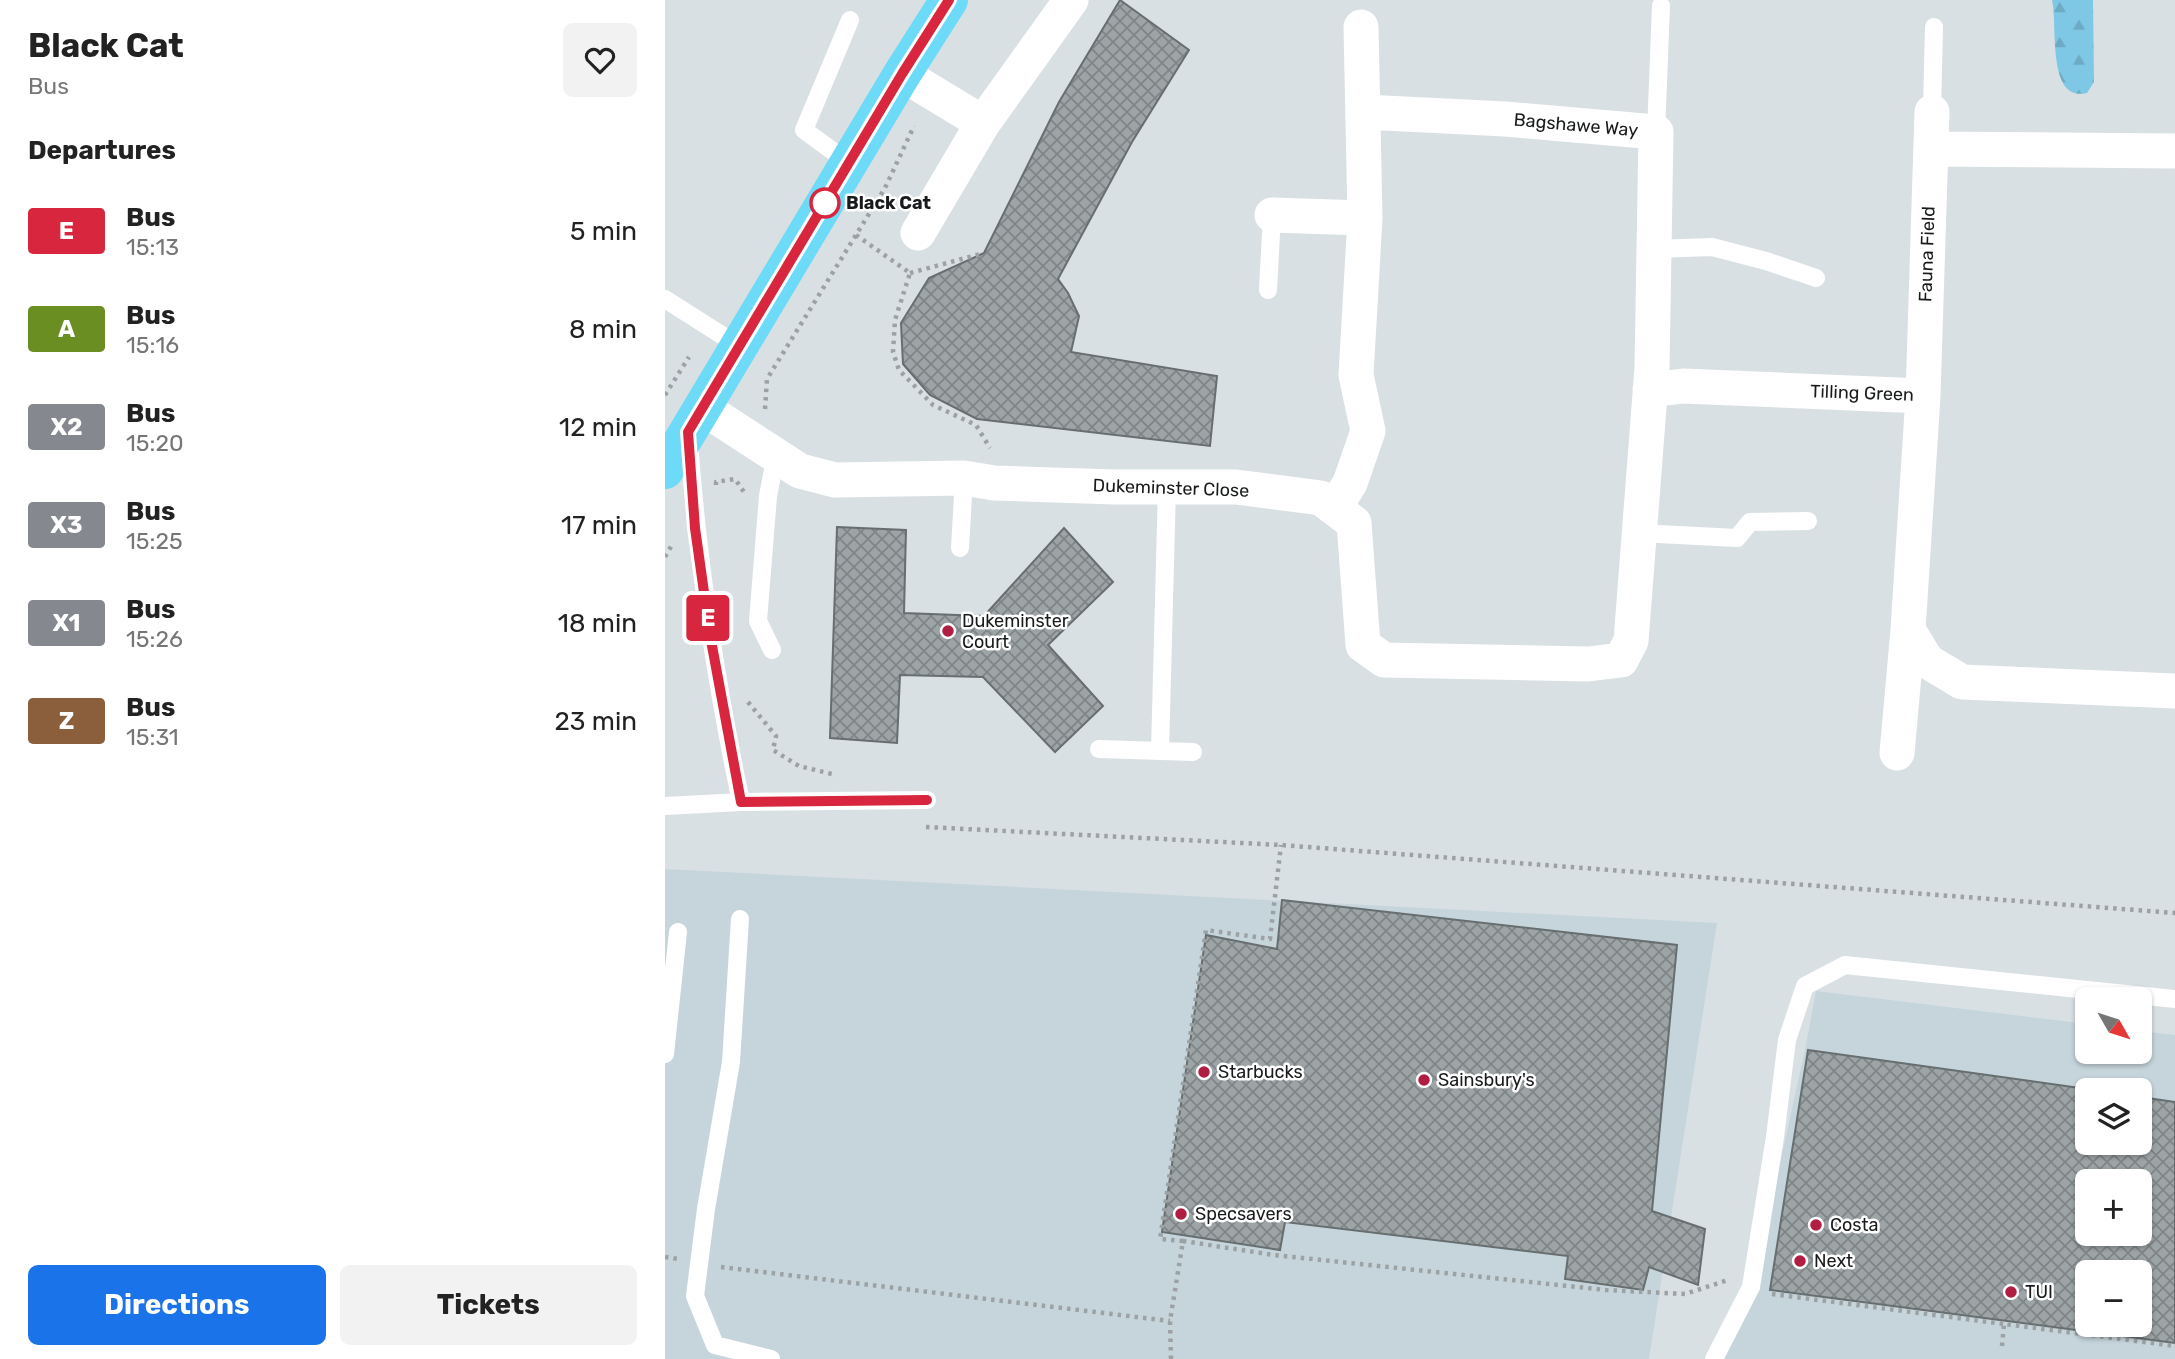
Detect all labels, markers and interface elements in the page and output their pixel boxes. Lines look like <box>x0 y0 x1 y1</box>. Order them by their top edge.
button: heart <box>563 23 637 97</box>
text: Black Cat <box>28 26 184 65</box>
text: Bus <box>28 72 69 100</box>
street label: Bagshawe Way <box>1513 109 1639 141</box>
text: Departures <box>28 135 176 166</box>
marker: Black Cat <box>810 188 840 218</box>
place label: Black Cat <box>846 192 931 214</box>
text: Bus <box>126 202 175 233</box>
street label: Fauna Field <box>1914 206 1940 302</box>
text: 5 min <box>570 216 637 247</box>
text: E <box>59 217 74 245</box>
text: 15:13 <box>126 233 179 261</box>
text: Bus <box>126 300 175 331</box>
text: 8 min <box>569 314 637 345</box>
text: A <box>58 315 75 343</box>
text: 15:16 <box>126 331 179 359</box>
street label: Tilling Green <box>1810 380 1914 406</box>
text: Bus <box>126 398 175 429</box>
text: 12 min <box>559 412 637 443</box>
text: X2 <box>50 413 83 441</box>
text: 15:20 <box>126 429 184 457</box>
street label: Dukeminster Close <box>1092 474 1250 502</box>
text: Bus <box>126 496 175 527</box>
text: 17 min <box>561 510 637 541</box>
text: X3 <box>50 511 83 539</box>
text: 15:25 <box>126 527 183 555</box>
text: Bus <box>126 594 175 625</box>
line badge: E <box>685 595 731 641</box>
text: E <box>700 604 716 632</box>
text: 18 min <box>558 608 637 639</box>
text: X1 <box>53 609 81 637</box>
place label: Dukeminster Court <box>962 610 1069 653</box>
marker: Dukeminster Court <box>940 623 956 639</box>
text: 15:26 <box>126 625 183 653</box>
text: Bus <box>126 692 175 723</box>
text: 23 min <box>555 706 637 737</box>
text: Z <box>59 707 74 735</box>
text: 15:31 <box>126 723 179 751</box>
north arrow <box>2075 987 2153 1064</box>
map controls <box>2075 987 2152 1337</box>
place label: Starbucks <box>1218 1061 1303 1083</box>
marker: Starbucks <box>1196 1064 1212 1080</box>
place label: Sainsbury's <box>1438 1069 1535 1091</box>
marker: Sainsbury's <box>1416 1072 1432 1088</box>
button: layers <box>2075 1078 2152 1155</box>
button: + <box>2075 1169 2152 1246</box>
place label: Specsavers <box>1195 1203 1292 1225</box>
marker: Specsavers <box>1173 1206 1189 1222</box>
place label: Costa <box>1830 1214 1878 1236</box>
marker: Costa <box>1808 1217 1824 1233</box>
place label: Next <box>1814 1250 1853 1272</box>
marker: Next <box>1792 1253 1808 1269</box>
button: − <box>2075 1260 2152 1337</box>
button: Directions <box>28 1265 326 1345</box>
button: Tickets <box>340 1265 637 1345</box>
place label: TUI <box>2025 1281 2053 1303</box>
marker: TUI <box>2003 1284 2019 1300</box>

